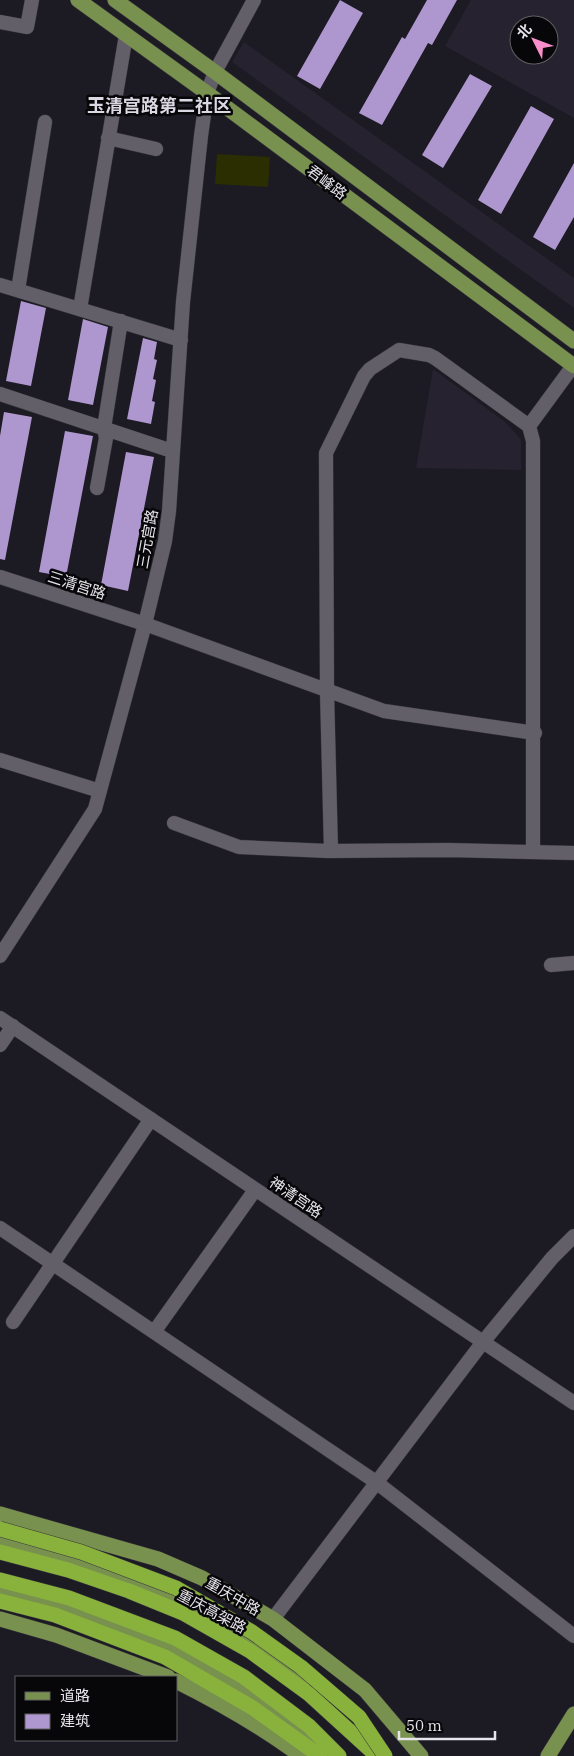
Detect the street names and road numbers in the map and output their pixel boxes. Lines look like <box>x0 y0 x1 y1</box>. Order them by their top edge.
street label: 君峰路 <box>303 161 351 203</box>
street label: 三元宫路 <box>132 508 162 570</box>
street label: 三清宫路 <box>46 567 108 603</box>
street label: 神清宫路 <box>266 1172 326 1222</box>
street label: 重庆中路 <box>202 1573 264 1619</box>
street label: 重庆高架路 <box>174 1585 250 1637</box>

